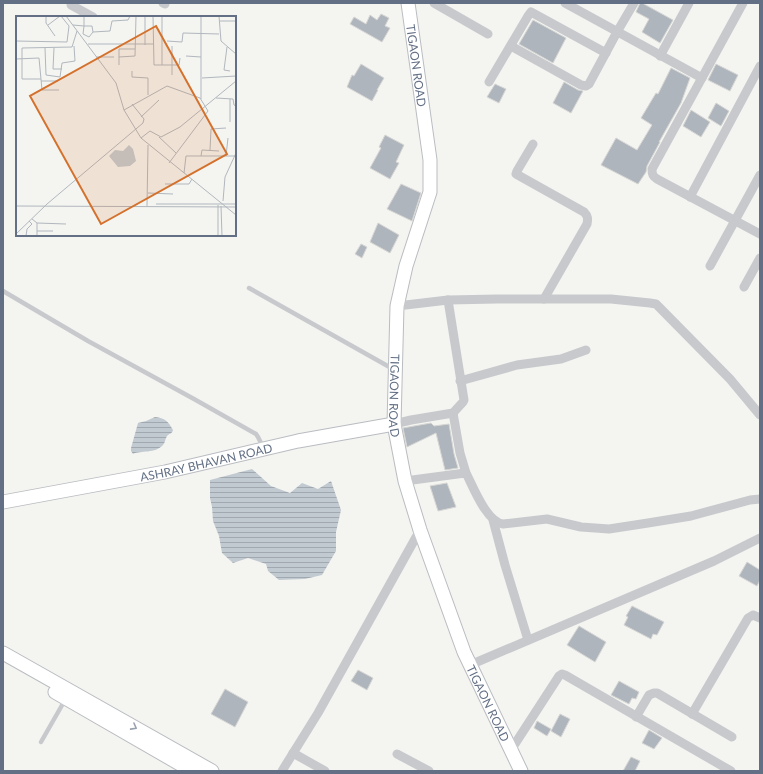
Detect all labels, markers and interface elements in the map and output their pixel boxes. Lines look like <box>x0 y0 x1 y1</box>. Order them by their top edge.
inset map <box>16 16 236 236</box>
street label: TIGAON ROAD <box>404 23 430 108</box>
street label: TIGAON ROAD <box>386 354 404 438</box>
street label: ASHRAY BHAVAN ROAD <box>139 440 274 484</box>
street label: TIGAON ROAD <box>464 662 513 744</box>
one-way arrow <box>130 723 138 730</box>

